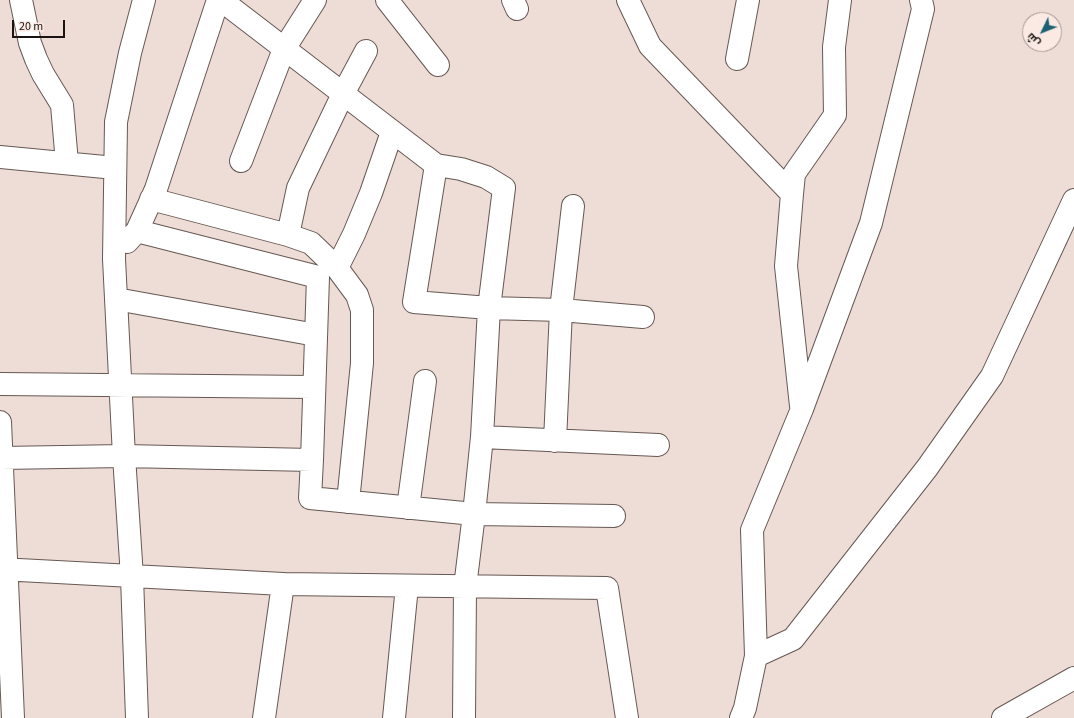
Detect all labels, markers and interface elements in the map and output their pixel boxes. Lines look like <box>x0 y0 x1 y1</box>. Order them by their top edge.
scale bar <box>14 12 67 38</box>
north arrow <box>1022 12 1062 52</box>
text: 20 m <box>19 18 43 35</box>
text: ش <box>1023 30 1044 50</box>

